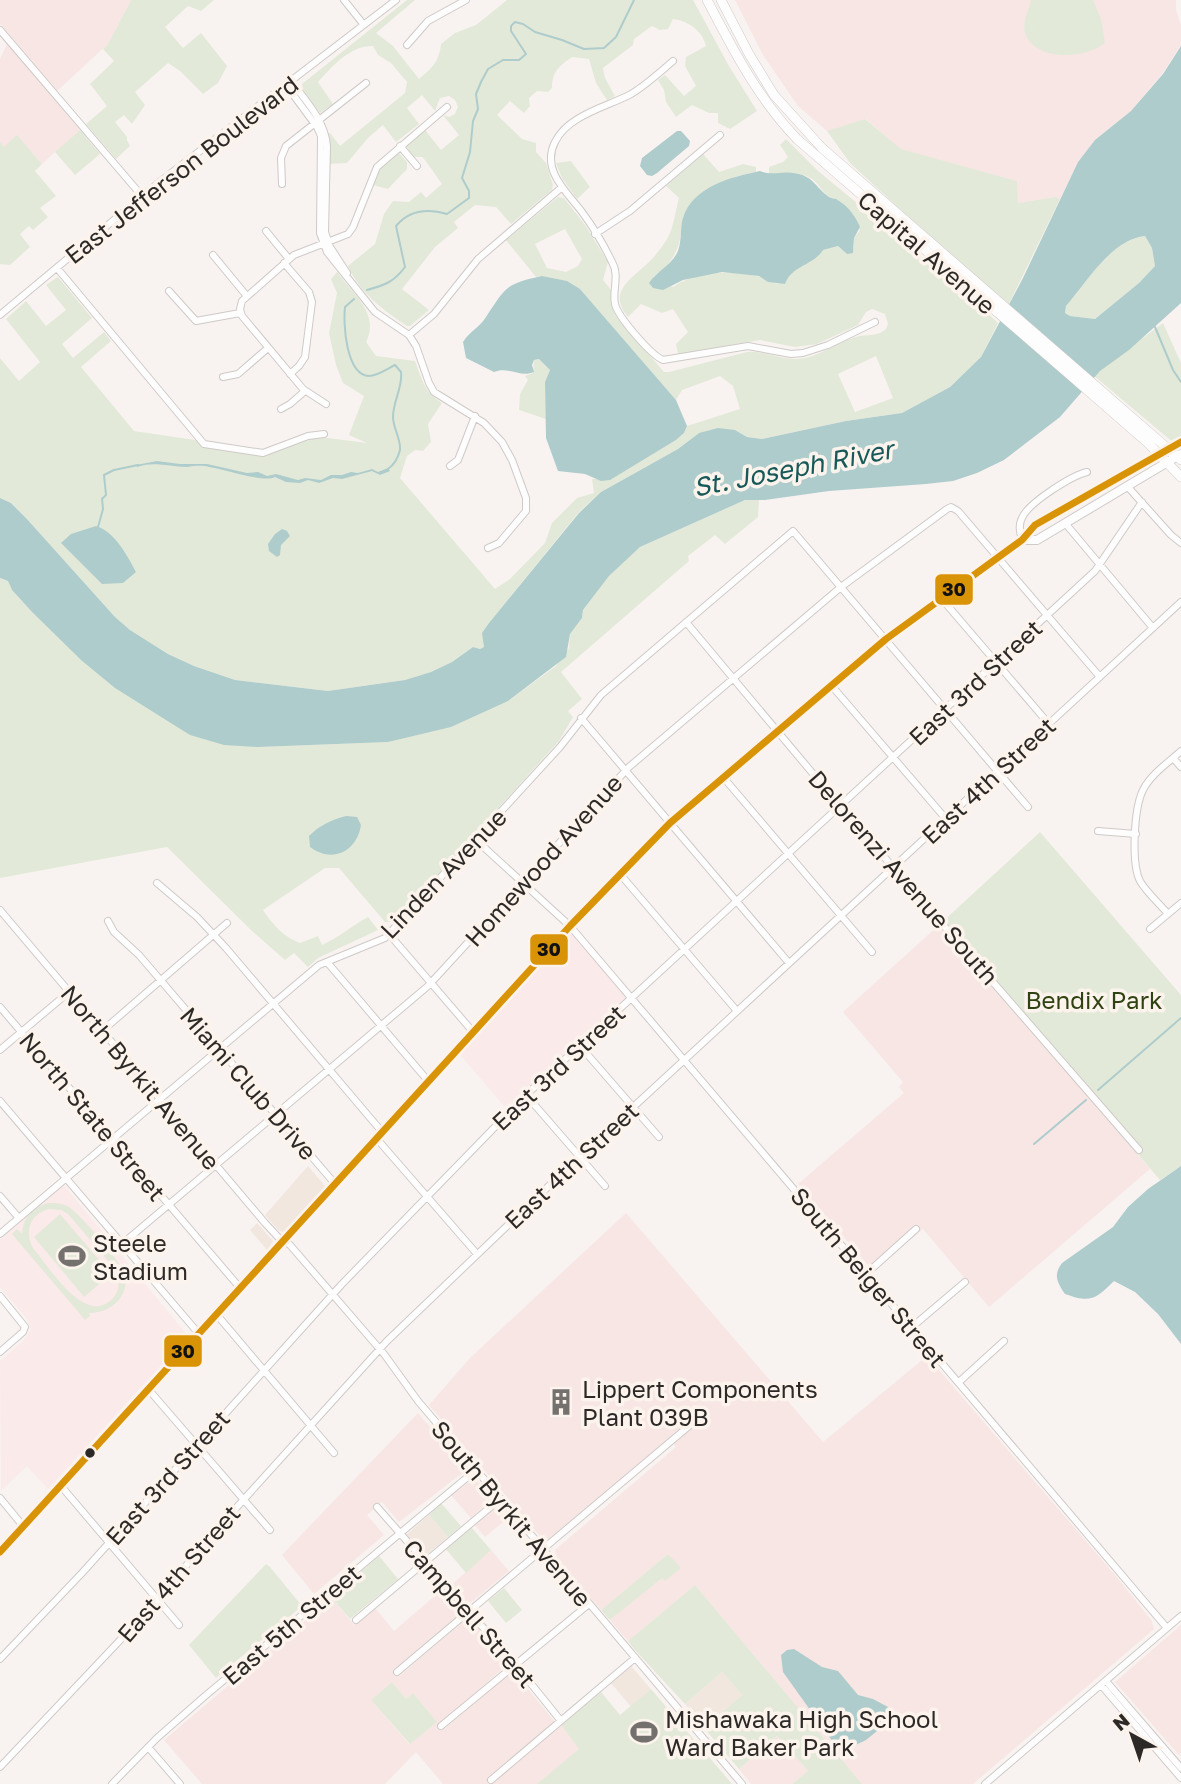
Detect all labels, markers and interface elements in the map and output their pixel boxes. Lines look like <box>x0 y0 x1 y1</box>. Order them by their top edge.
street label: East Jefferson Boulevard <box>59 69 303 269</box>
street label: Capital Avenue <box>852 184 1002 320</box>
water label: St. Joseph River <box>690 433 899 503</box>
line badge: 30 <box>934 573 974 606</box>
text: 30 <box>942 577 966 600</box>
street label: East 3rd Street <box>902 613 1048 751</box>
street label: East 4th Street <box>915 711 1061 849</box>
street label: Delorenzi Avenue South <box>803 764 1005 990</box>
street label: Homewood Avenue <box>458 768 628 952</box>
street label: Linden Avenue <box>374 802 512 944</box>
line badge: 30 <box>529 933 569 966</box>
text: 30 <box>537 937 561 960</box>
street label: North Byrkit Avenue <box>55 979 227 1175</box>
park label: Bendix Park <box>1025 985 1163 1014</box>
street label: East 3rd Street <box>485 998 631 1136</box>
street label: Miami Club Drive <box>175 1001 323 1165</box>
street label: North State Street <box>14 1026 172 1206</box>
street label: East 4th Street <box>498 1096 644 1234</box>
street label: South Beiger Street <box>785 1181 953 1373</box>
place label: Steele Stadium <box>93 1228 188 1285</box>
sports icon: Steele Stadium <box>57 1241 87 1271</box>
line badge: 30 <box>163 1334 203 1368</box>
text: 30 <box>171 1339 195 1362</box>
place label: Lippert Components Plant 039B <box>582 1374 818 1431</box>
building icon: Lippert Components Plant 039B <box>546 1387 576 1417</box>
street label: East 3rd Street <box>99 1404 235 1550</box>
street label: South Byrkit Avenue <box>426 1414 598 1612</box>
unlabelled marker <box>83 1446 97 1460</box>
street label: East 4th Street <box>111 1498 245 1648</box>
street label: Campbell Street <box>398 1533 542 1693</box>
street label: East 5th Street <box>216 1558 366 1690</box>
north arrow <box>1097 1700 1167 1770</box>
place label: Mishawaka High School Ward Baker Park <box>665 1704 938 1761</box>
text: N <box>1108 1708 1134 1735</box>
sports icon: Mishawaka High School Ward Baker Park <box>629 1717 659 1747</box>

